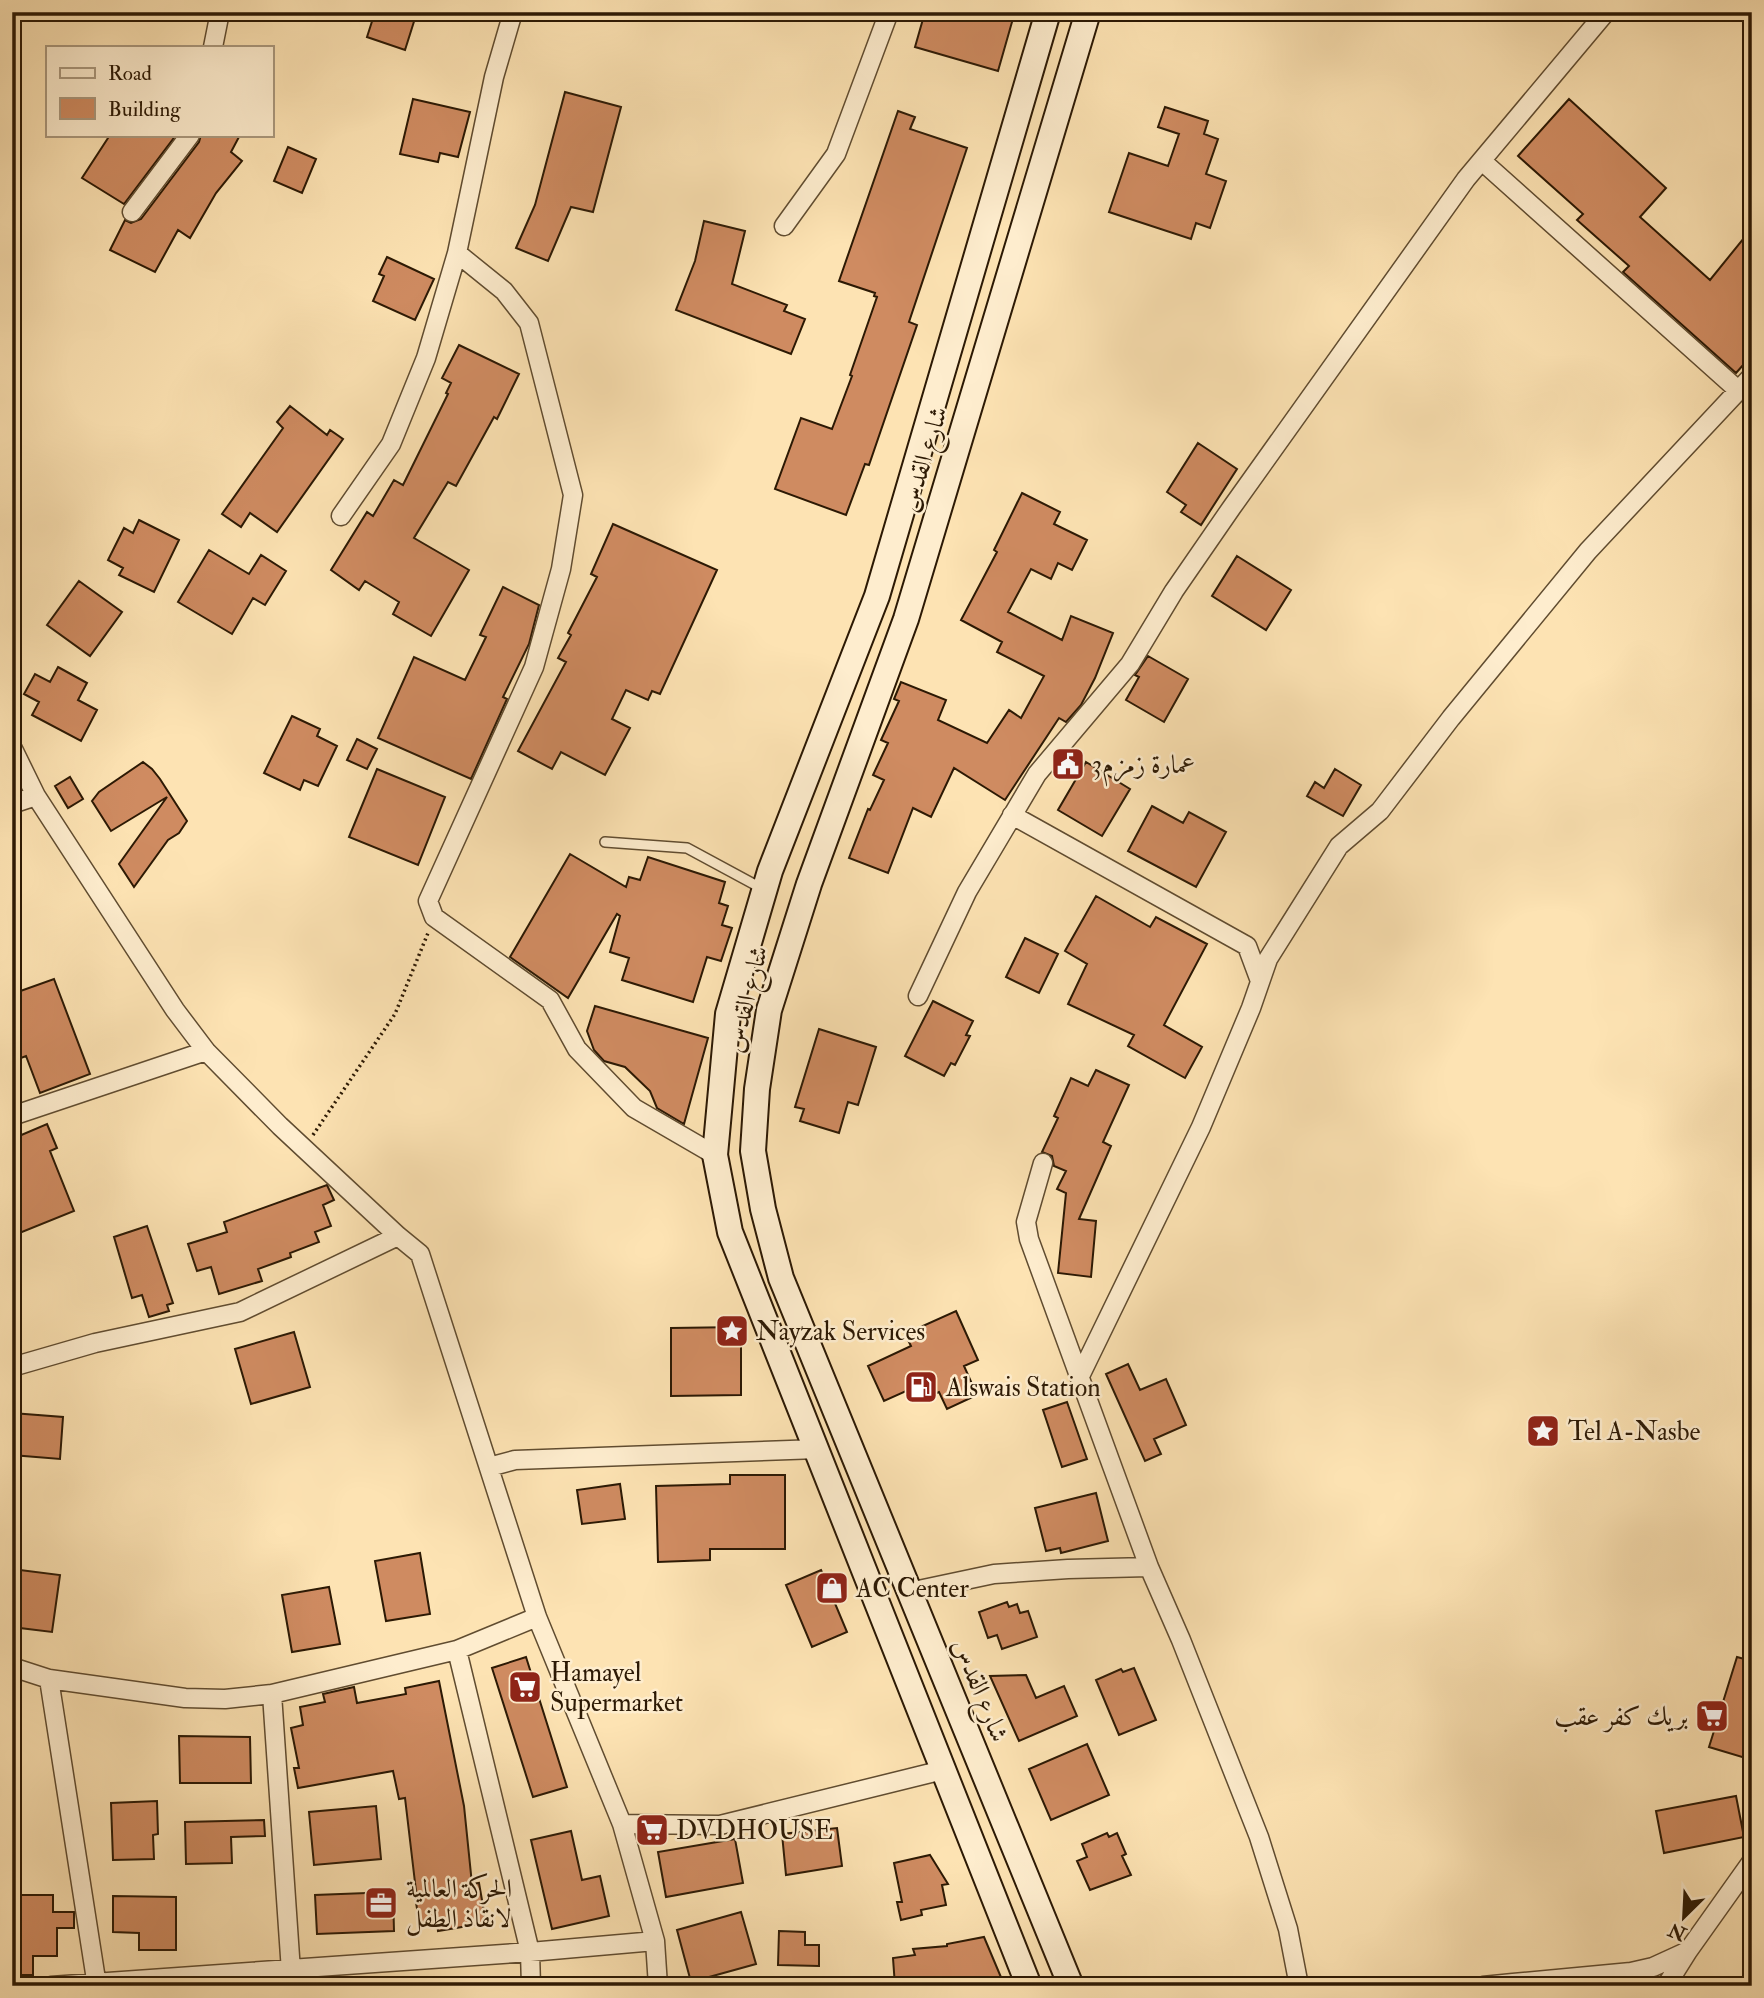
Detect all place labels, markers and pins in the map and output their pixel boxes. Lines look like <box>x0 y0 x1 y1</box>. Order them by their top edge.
public building icon: عمارة زمزم3 <box>1049 745 1087 783</box>
place label: عمارة زمزم3 <box>1092 749 1195 787</box>
place icon: Nayzak Services <box>713 1312 751 1350</box>
place label: Nayzak Services <box>756 1316 925 1348</box>
fuel station icon: Alswais Station <box>902 1368 940 1406</box>
place label: Alswais Station <box>945 1372 1101 1404</box>
place icon: Tel A-Nasbe <box>1524 1412 1562 1450</box>
place label: Tel A-Nasbe <box>1568 1416 1701 1448</box>
shop icon: AC Center <box>813 1569 851 1607</box>
place label: AC Center <box>855 1573 969 1605</box>
place label: Hamayel Supermarket <box>550 1657 683 1720</box>
supermarket icon: Hamayel Supermarket <box>506 1668 544 1706</box>
supermarket icon: بريك كفر عقب <box>1693 1697 1731 1735</box>
place label: بريك كفر عقب <box>1554 1701 1688 1733</box>
supermarket icon: DVDHOUSE <box>633 1811 671 1849</box>
place label: DVDHOUSE <box>676 1815 833 1847</box>
place label: الحركة العالمية لانقاذ الطفل <box>406 1872 512 1936</box>
office icon: الحركة العالمية لانقاذ الطفل <box>362 1884 400 1922</box>

